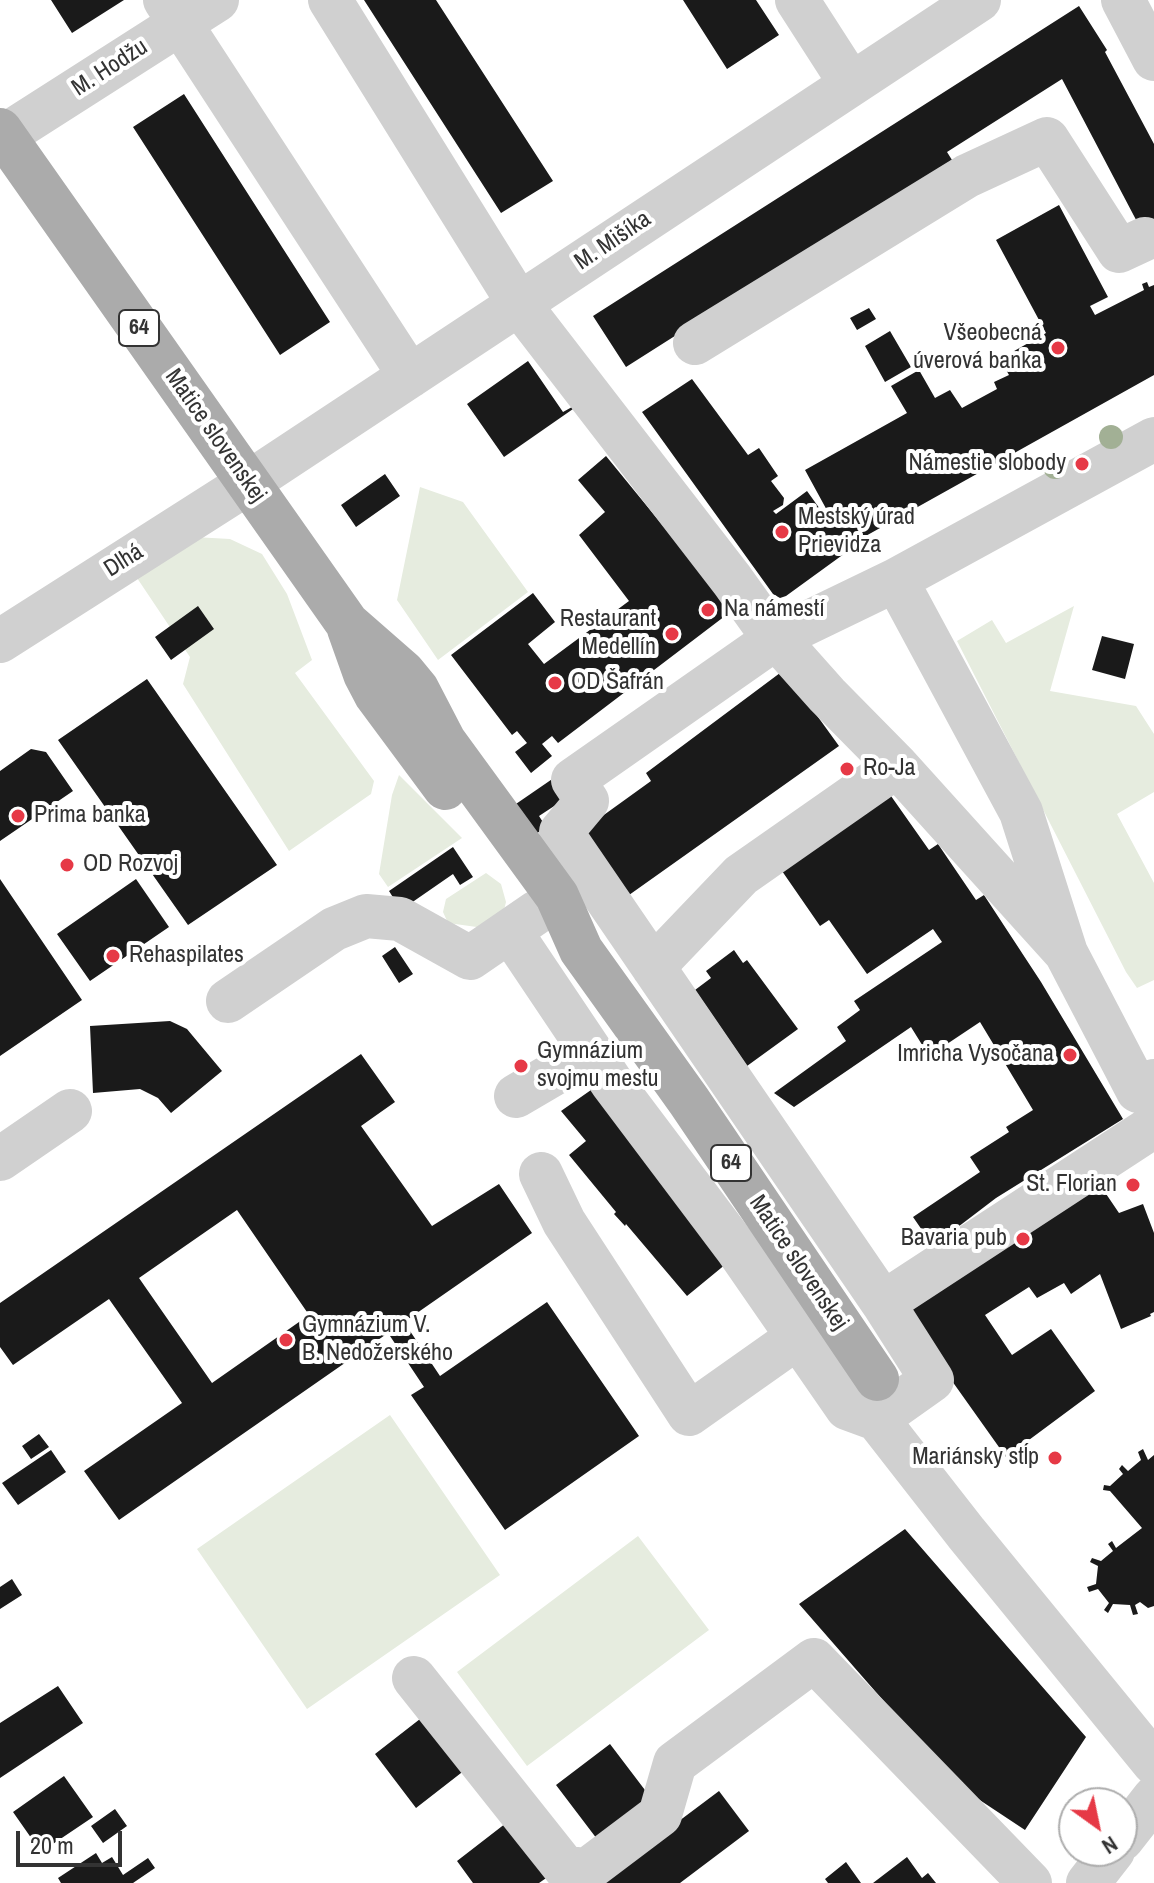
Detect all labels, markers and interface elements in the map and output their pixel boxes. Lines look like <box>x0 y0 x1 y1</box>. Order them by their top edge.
street label: M. Hodžu <box>67 33 153 103</box>
street label: M. Mišíka <box>570 205 656 277</box>
road number: 64 <box>119 310 159 346</box>
place label: Všeobecná úverová banka <box>913 320 1042 376</box>
marker: Všeobecná úverová banka <box>1049 339 1067 357</box>
street label: Matice slovenskej <box>158 364 272 508</box>
place label: Námestie slobody <box>908 450 1066 478</box>
marker: Námestie slobody <box>1073 455 1091 473</box>
place label: Mestský úrad Prievidza <box>798 504 915 560</box>
marker: Mestský úrad Prievidza <box>773 523 791 541</box>
street label: Dlhá <box>99 538 149 584</box>
place label: Na námestí <box>724 596 825 624</box>
marker: Na námestí <box>699 601 717 619</box>
place label: Restaurant Medellín <box>560 606 656 662</box>
marker: Restaurant Medellín <box>663 625 681 643</box>
place label: OD Šafrán <box>571 669 664 697</box>
marker: OD Šafrán <box>546 674 564 692</box>
place label: Ro-Ja <box>863 755 915 783</box>
marker: Ro-Ja <box>838 760 856 778</box>
place label: Prima banka <box>34 802 146 830</box>
marker: Prima banka <box>9 807 27 825</box>
place label: OD Rozvoj <box>83 851 178 879</box>
marker: OD Rozvoj <box>58 856 76 874</box>
place label: Rehaspilates <box>129 942 244 970</box>
marker: Rehaspilates <box>104 947 122 965</box>
place label: Gymnázium svojmu mestu <box>537 1038 658 1094</box>
place label: Imricha Vysočana <box>897 1041 1054 1069</box>
marker: Imricha Vysočana <box>1061 1046 1079 1064</box>
marker: Gymnázium svojmu mestu <box>512 1057 530 1075</box>
road number: 64 <box>711 1145 751 1181</box>
place label: St. Florian <box>1026 1171 1117 1199</box>
marker: St. Florian <box>1124 1176 1142 1194</box>
street label: Matice slovenskej <box>742 1190 854 1336</box>
place label: Bavaria pub <box>901 1225 1007 1253</box>
marker: Bavaria pub <box>1014 1230 1032 1248</box>
place label: Gymnázium V. B. Nedožerského <box>302 1312 453 1368</box>
marker: Gymnázium V. B. Nedožerského <box>277 1331 295 1349</box>
place label: Mariánsky stĺp <box>912 1444 1039 1472</box>
marker: Mariánsky stĺp <box>1046 1449 1064 1467</box>
north arrow <box>1058 1787 1138 1867</box>
scale bar <box>20 1815 126 1865</box>
text: 20 m <box>30 1829 74 1861</box>
text: N <box>1096 1829 1124 1862</box>

